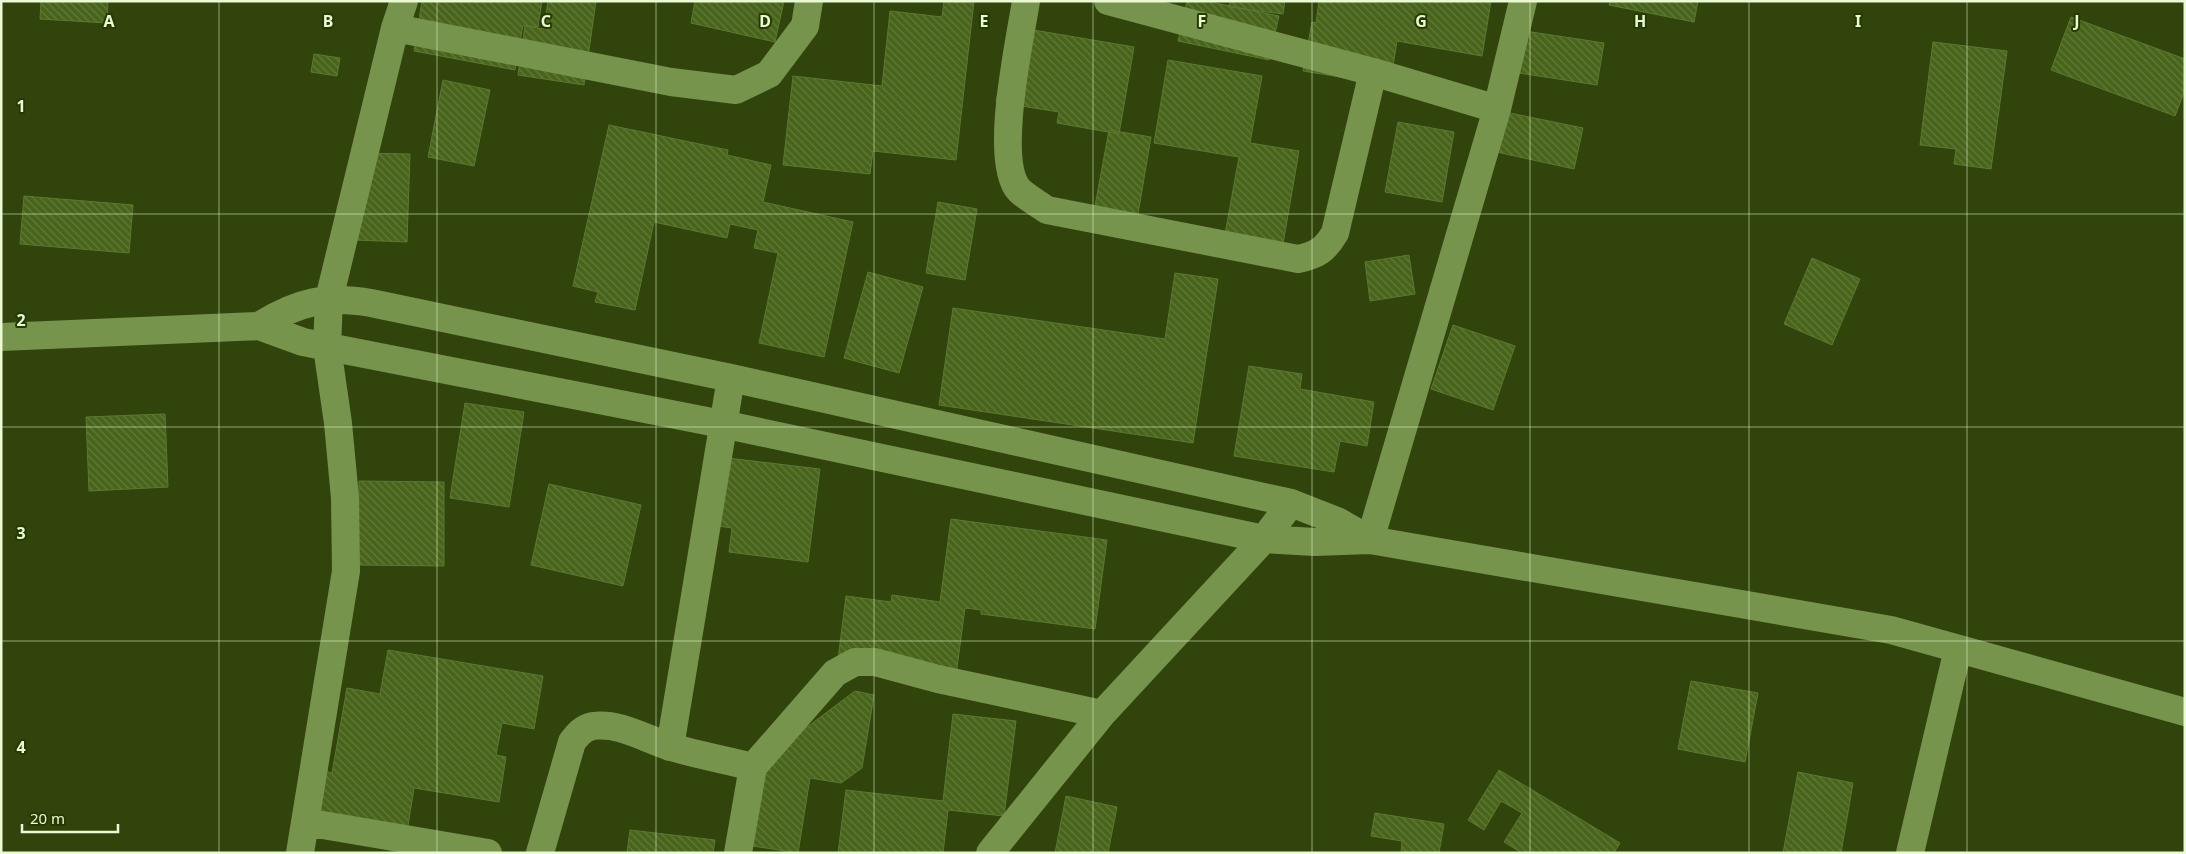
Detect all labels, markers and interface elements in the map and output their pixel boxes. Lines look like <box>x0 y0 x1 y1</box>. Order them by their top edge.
text: A <box>103 10 115 32</box>
text: B <box>323 10 333 32</box>
text: C <box>541 10 551 32</box>
text: D <box>759 10 771 32</box>
text: E <box>980 10 989 32</box>
text: F <box>1198 10 1206 32</box>
text: G <box>1415 10 1427 32</box>
text: H <box>1634 10 1646 32</box>
text: I <box>1855 10 1861 32</box>
text: J <box>2072 10 2080 32</box>
text: 1 <box>16 95 26 117</box>
text: 2 <box>16 309 26 331</box>
text: 3 <box>16 522 26 544</box>
text: 4 <box>16 736 26 758</box>
scale bar <box>22 802 119 834</box>
text: 20 m <box>30 808 65 828</box>

